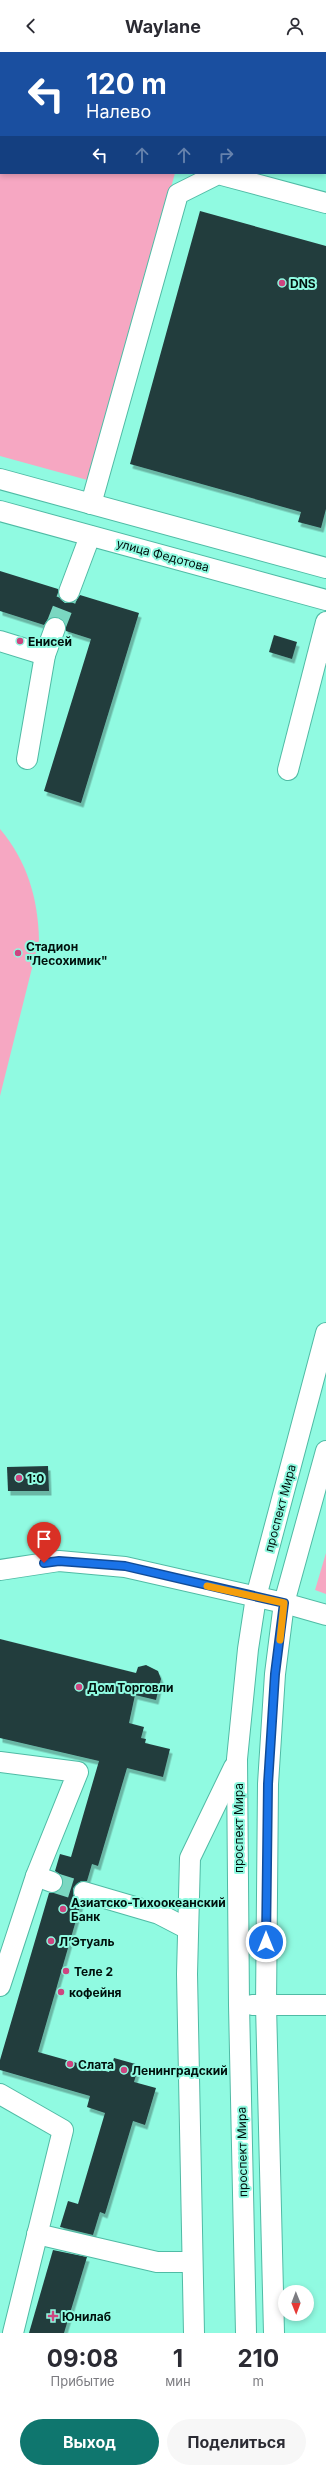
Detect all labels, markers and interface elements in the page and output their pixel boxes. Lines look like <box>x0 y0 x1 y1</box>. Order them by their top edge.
icon: back <box>20 15 42 37</box>
icon: person <box>284 15 306 37</box>
text: Waylane <box>125 16 201 37</box>
text: 120 m <box>86 67 167 101</box>
icon: left <box>20 68 72 120</box>
text: Налево <box>86 101 151 122</box>
icon: left <box>89 144 111 166</box>
icon: ahead <box>131 144 153 166</box>
icon: ahead <box>173 144 195 166</box>
icon: right <box>215 144 237 166</box>
place label: DNS <box>290 276 316 291</box>
marker: DNS <box>277 278 287 288</box>
street label: улица Федотова <box>115 535 211 575</box>
place label: Енисей <box>28 634 72 649</box>
marker: Енисей <box>15 636 25 646</box>
place label: Стадион "Лесохимик" <box>26 939 108 968</box>
marker: Стадион "Лесохимик" <box>13 948 23 958</box>
street label: проспект Мира <box>261 1463 299 1553</box>
place label: 1:0 <box>27 1471 44 1486</box>
marker: 1:0 <box>14 1473 24 1483</box>
pin <box>27 1522 61 1563</box>
icon: arrive <box>33 1528 55 1550</box>
place label: Дом Торговли <box>87 1680 174 1695</box>
marker: Дом Торговли <box>74 1682 84 1692</box>
street label: проспект Мира <box>231 1783 246 1873</box>
place label: Азиатско-Тихоокеанский Банк <box>71 1895 226 1924</box>
marker: Азиатско-Тихоокеанский Банк <box>58 1904 68 1914</box>
position arrow <box>245 1921 287 1963</box>
place label: Л’Этуаль <box>59 1934 115 1949</box>
marker: Л’Этуаль <box>46 1936 56 1946</box>
place label: Теле 2 <box>74 1964 113 1979</box>
marker: Теле 2 <box>61 1966 71 1976</box>
place label: кофейня <box>69 1985 122 2000</box>
marker: кофейня <box>56 1987 66 1997</box>
place label: Слата <box>78 2057 114 2072</box>
marker: Слата <box>65 2059 75 2069</box>
place label: Ленинградский <box>132 2063 228 2078</box>
marker: Ленинградский <box>119 2065 129 2075</box>
street label: проспект Мира <box>234 2107 250 2197</box>
north arrow <box>278 2285 314 2321</box>
map controls <box>278 2285 314 2321</box>
place label: Юнилаб <box>62 2309 111 2324</box>
marker: Юнилаб <box>47 2310 59 2322</box>
text: 09:08 <box>47 2344 118 2373</box>
text: 1 <box>173 2344 183 2373</box>
text: 210 <box>237 2344 279 2373</box>
text: Прибытие <box>51 2373 115 2389</box>
text: мин <box>165 2373 191 2389</box>
text: m <box>253 2373 264 2389</box>
button: Выход <box>20 2419 159 2465</box>
button: Поделиться <box>167 2419 306 2465</box>

